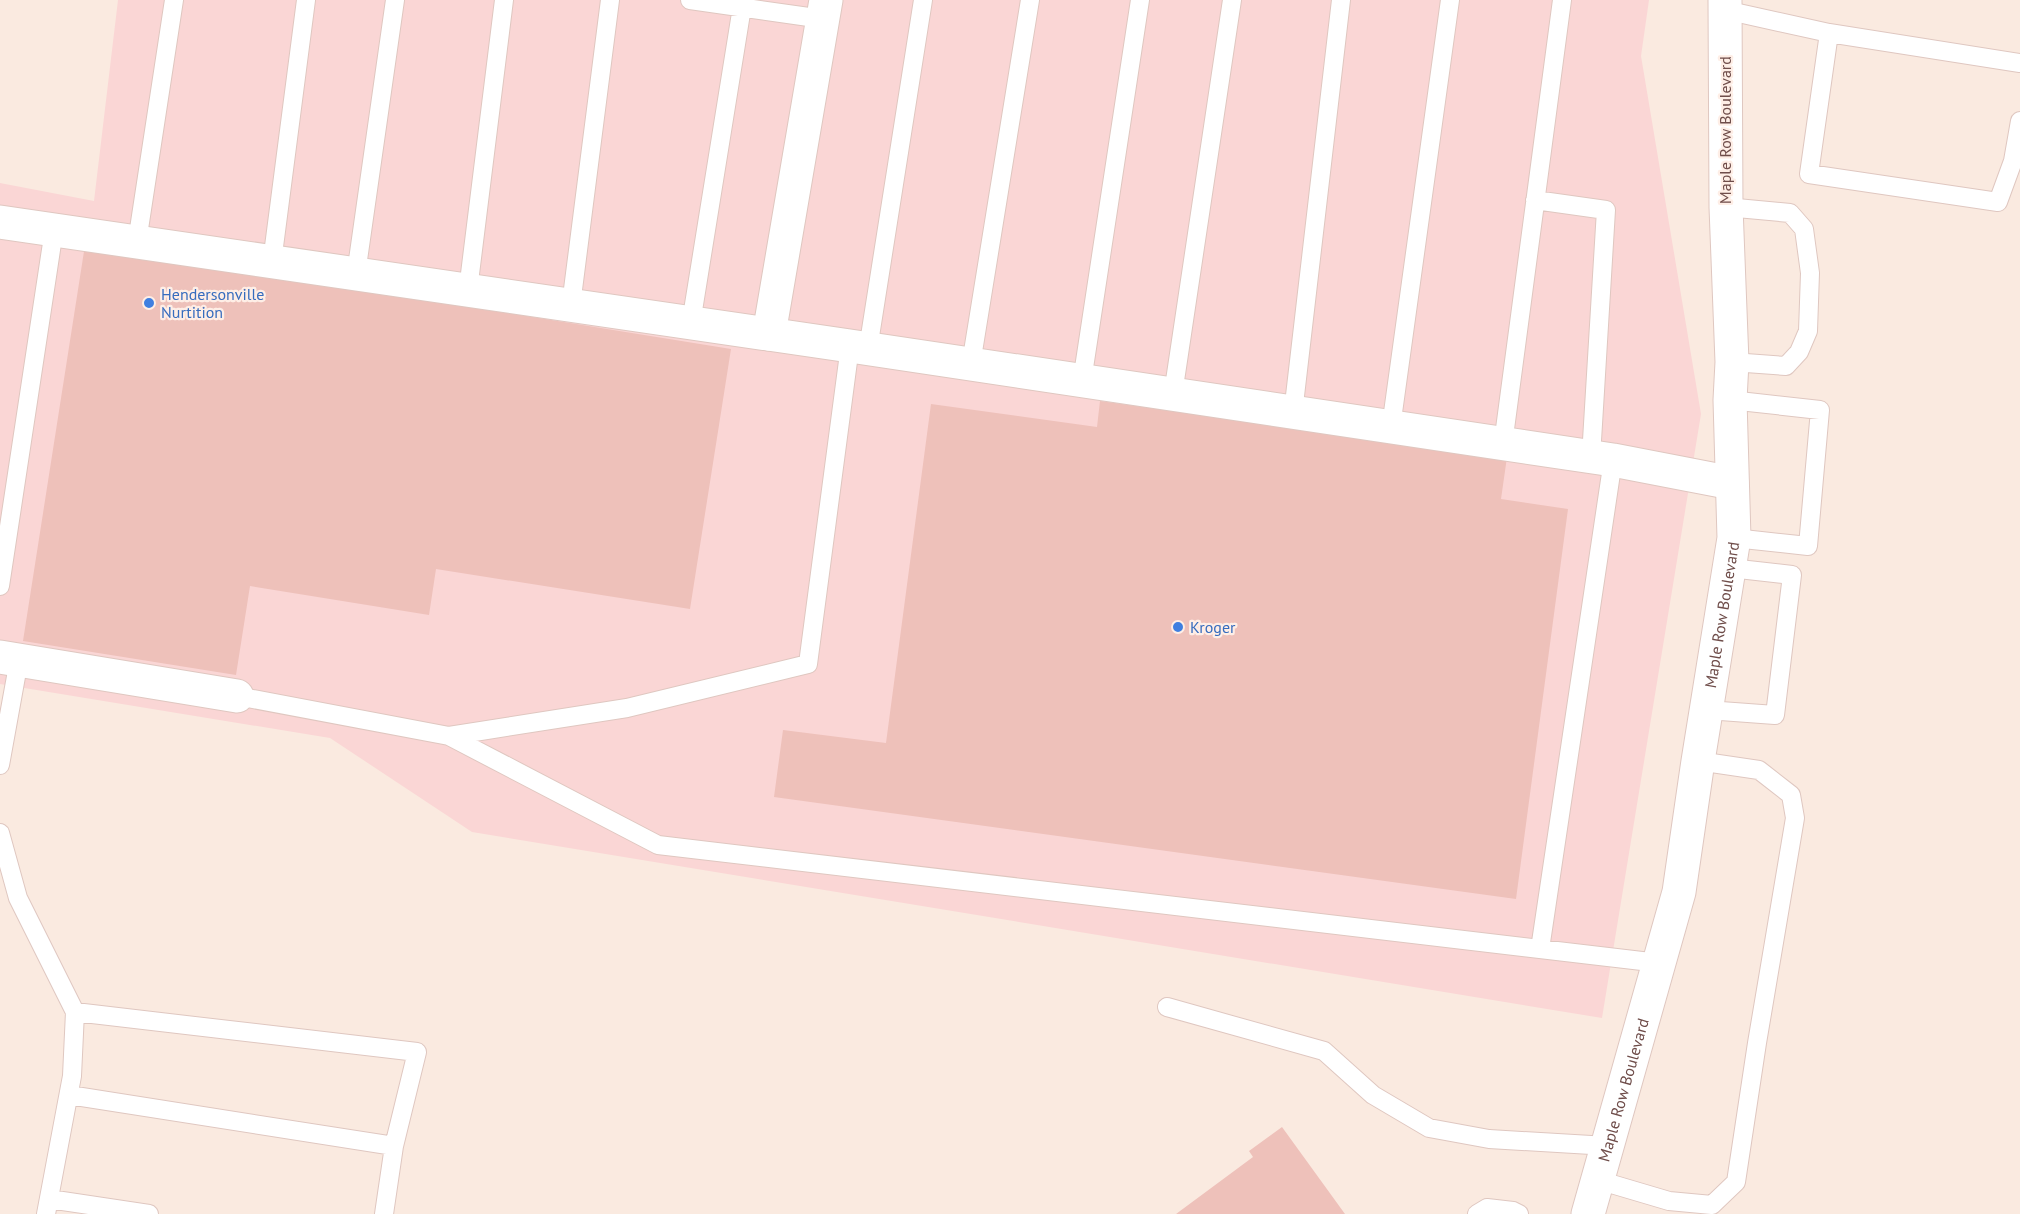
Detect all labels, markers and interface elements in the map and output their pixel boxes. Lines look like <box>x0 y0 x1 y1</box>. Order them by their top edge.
street label: Maple Row Boulevard <box>1715 56 1735 204</box>
place label: Hendersonville Nurtition <box>161 284 264 322</box>
marker: Hendersonville Nurtition <box>142 296 156 310</box>
street label: Maple Row Boulevard <box>1700 540 1743 689</box>
place label: Kroger <box>1190 617 1236 637</box>
marker: Kroger <box>1171 620 1185 634</box>
street label: Maple Row Boulevard <box>1593 1016 1653 1164</box>

